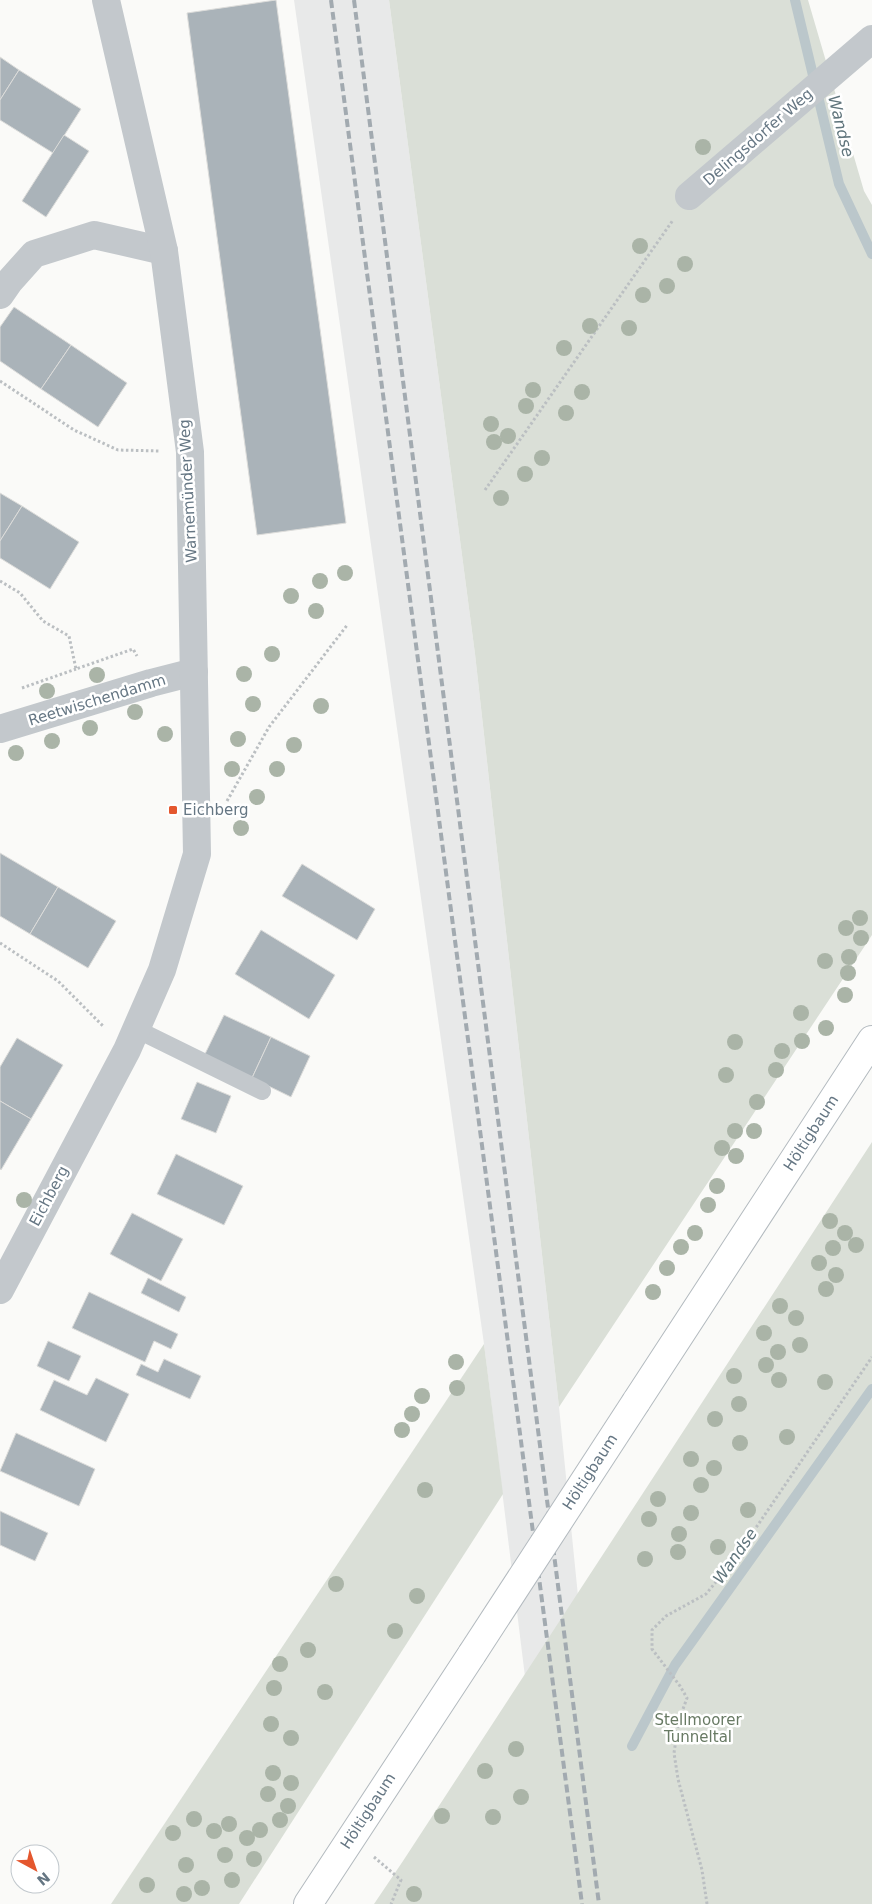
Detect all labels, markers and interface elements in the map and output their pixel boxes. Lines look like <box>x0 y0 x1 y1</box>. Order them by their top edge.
street label: Delingsdorfer Weg <box>700 85 816 189</box>
water label: Wandse <box>824 93 858 159</box>
street label: Warnemünder Weg <box>175 419 201 563</box>
street label: Reetwischendamm <box>26 671 168 729</box>
place label: Eichberg <box>183 801 249 819</box>
marker: Eichberg <box>167 804 179 816</box>
street label: Höltigbaum <box>780 1092 842 1174</box>
street label: Eichberg <box>26 1163 72 1229</box>
street label: Höltigbaum <box>559 1431 621 1513</box>
water label: Wandse <box>709 1525 761 1587</box>
park label: Stellmoorer Tunneltal <box>654 1711 742 1746</box>
street label: Höltigbaum <box>337 1770 399 1852</box>
north arrow <box>10 1844 60 1894</box>
text: N <box>34 1869 53 1889</box>

